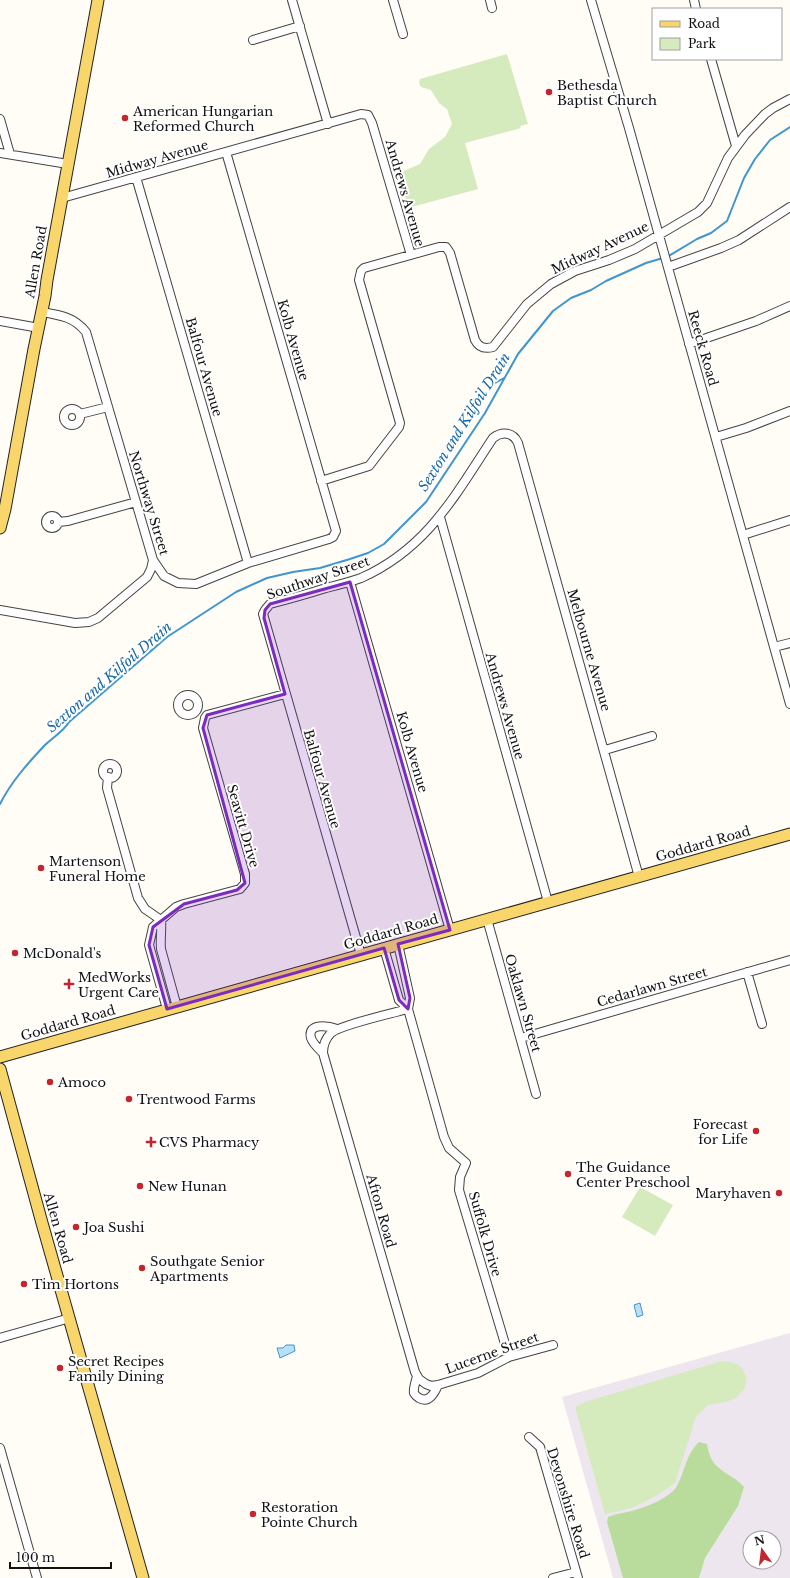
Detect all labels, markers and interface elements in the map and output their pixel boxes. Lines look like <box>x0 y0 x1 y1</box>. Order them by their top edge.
legend <box>652 8 782 60</box>
text: Road <box>688 16 720 31</box>
text: Park <box>688 36 716 51</box>
place label: Bethesda Baptist Church <box>557 77 657 109</box>
marker: Bethesda Baptist Church <box>544 87 554 97</box>
place label: American Hungarian Reformed Church <box>132 103 273 135</box>
marker: American Hungarian Reformed Church <box>120 113 130 123</box>
street label: Midway Avenue <box>104 136 210 182</box>
street label: Andrews Avenue <box>381 136 428 249</box>
street label: Midway Avenue <box>548 218 652 278</box>
street label: Allen Road <box>21 224 51 301</box>
street label: Kolb Avenue <box>273 297 313 383</box>
street label: Reeck Road <box>684 308 722 388</box>
street label: Balfour Avenue <box>182 315 226 419</box>
water label: Sexton and Kilfoil Drain <box>414 349 514 495</box>
street label: Northway Street <box>125 449 173 557</box>
street label: Southway Street <box>264 552 372 604</box>
street label: Melbourne Avenue <box>563 587 615 713</box>
water label: Sexton and Kilfoil Drain <box>43 618 176 736</box>
street label: Andrews Avenue <box>481 649 528 762</box>
street label: Kolb Avenue <box>392 709 432 795</box>
street label: Balfour Avenue <box>300 727 344 831</box>
street label: Seavitt Drive <box>223 782 263 870</box>
street label: Goddard Road <box>654 822 753 866</box>
place label: Martenson Funeral Home <box>49 853 146 885</box>
marker: Martenson Funeral Home <box>36 863 46 873</box>
street label: Goddard Road <box>342 910 441 954</box>
place label: McDonald's <box>23 945 102 962</box>
marker: McDonald's <box>10 948 20 958</box>
street label: Oaklawn Street <box>501 952 545 1054</box>
street label: Cedarlawn Street <box>595 963 709 1011</box>
place label: MedWorks Urgent Care <box>78 969 159 1001</box>
marker: MedWorks Urgent Care <box>63 978 75 990</box>
street label: Goddard Road <box>19 1001 118 1045</box>
place label: Amoco <box>57 1074 106 1091</box>
marker: Amoco <box>45 1077 55 1087</box>
place label: Trentwood Farms <box>137 1091 256 1108</box>
marker: Trentwood Farms <box>124 1094 134 1104</box>
place label: Forecast for Life <box>693 1116 748 1148</box>
marker: Forecast for Life <box>751 1126 761 1136</box>
place label: CVS Pharmacy <box>159 1134 260 1151</box>
marker: CVS Pharmacy <box>146 1137 156 1147</box>
place label: The Guidance Center Preschool <box>576 1159 690 1191</box>
marker: The Guidance Center Preschool <box>563 1169 573 1179</box>
street label: Afton Road <box>362 1171 400 1250</box>
place label: New Hunan <box>148 1178 227 1195</box>
marker: New Hunan <box>135 1181 145 1191</box>
place label: Maryhaven <box>695 1185 771 1202</box>
marker: Maryhaven <box>774 1188 784 1198</box>
street label: Suffolk Drive <box>465 1189 505 1279</box>
street label: Allen Road <box>39 1190 76 1266</box>
place label: Joa Sushi <box>82 1219 145 1236</box>
marker: Joa Sushi <box>71 1222 81 1232</box>
place label: Southgate Senior Apartments <box>149 1253 265 1285</box>
marker: Southgate Senior Apartments <box>137 1263 147 1273</box>
place label: Tim Hortons <box>32 1276 119 1293</box>
marker: Tim Hortons <box>19 1279 29 1289</box>
street label: Lucerne Street <box>443 1328 541 1378</box>
place label: Secret Recipes Family Dining <box>68 1353 164 1385</box>
marker: Secret Recipes Family Dining <box>55 1363 65 1373</box>
street label: Devonshire Road <box>543 1446 593 1561</box>
place label: Restoration Pointe Church <box>261 1499 358 1531</box>
marker: Restoration Pointe Church <box>248 1509 258 1519</box>
north arrow <box>742 1530 782 1570</box>
text: N <box>753 1532 767 1548</box>
scale bar <box>10 1544 111 1570</box>
text: 100 m <box>16 1550 55 1565</box>

